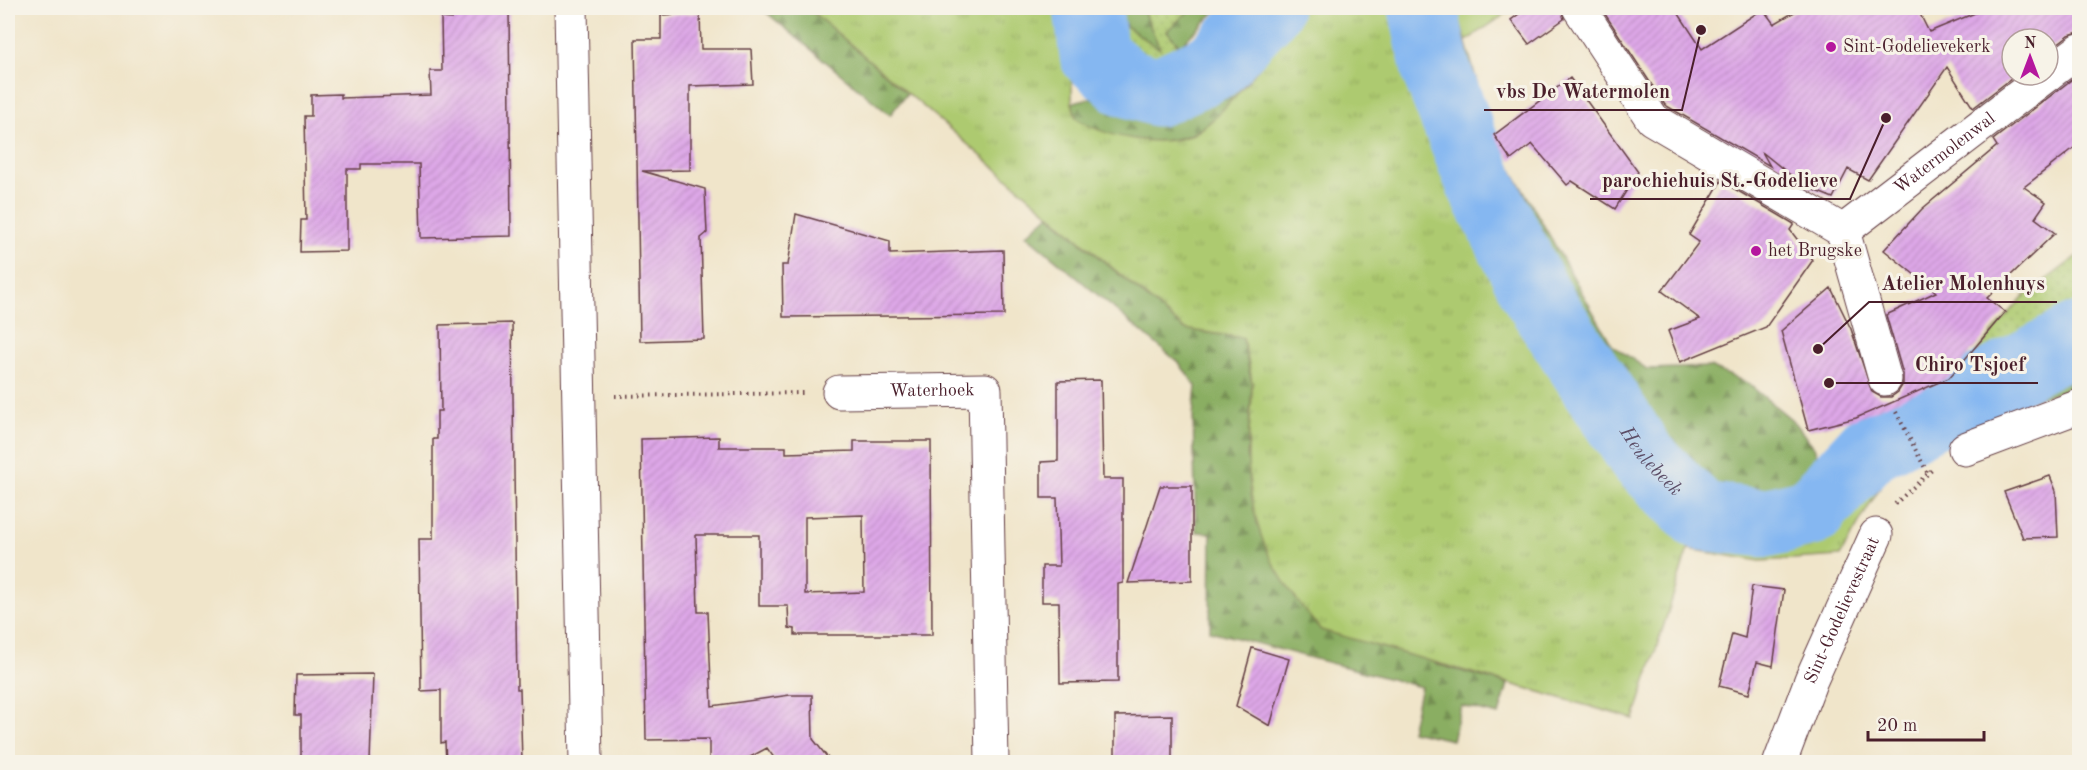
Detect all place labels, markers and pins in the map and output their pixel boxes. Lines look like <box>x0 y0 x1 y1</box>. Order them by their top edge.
place label: Sint-Godelievekerk <box>1843 38 1991 56</box>
marker: Sint-Godelievekerk <box>1824 40 1838 54</box>
callout: vbs De Watermolen <box>1484 72 1682 110</box>
callout: parochiehuis St.-Godelieve <box>1590 161 1850 199</box>
place label: het Brugske <box>1768 242 1862 260</box>
marker: het Brugske <box>1749 244 1763 258</box>
callout: Atelier Molenhuys <box>1869 264 2057 302</box>
callout: Chiro Tsjoef <box>1903 345 2038 383</box>

